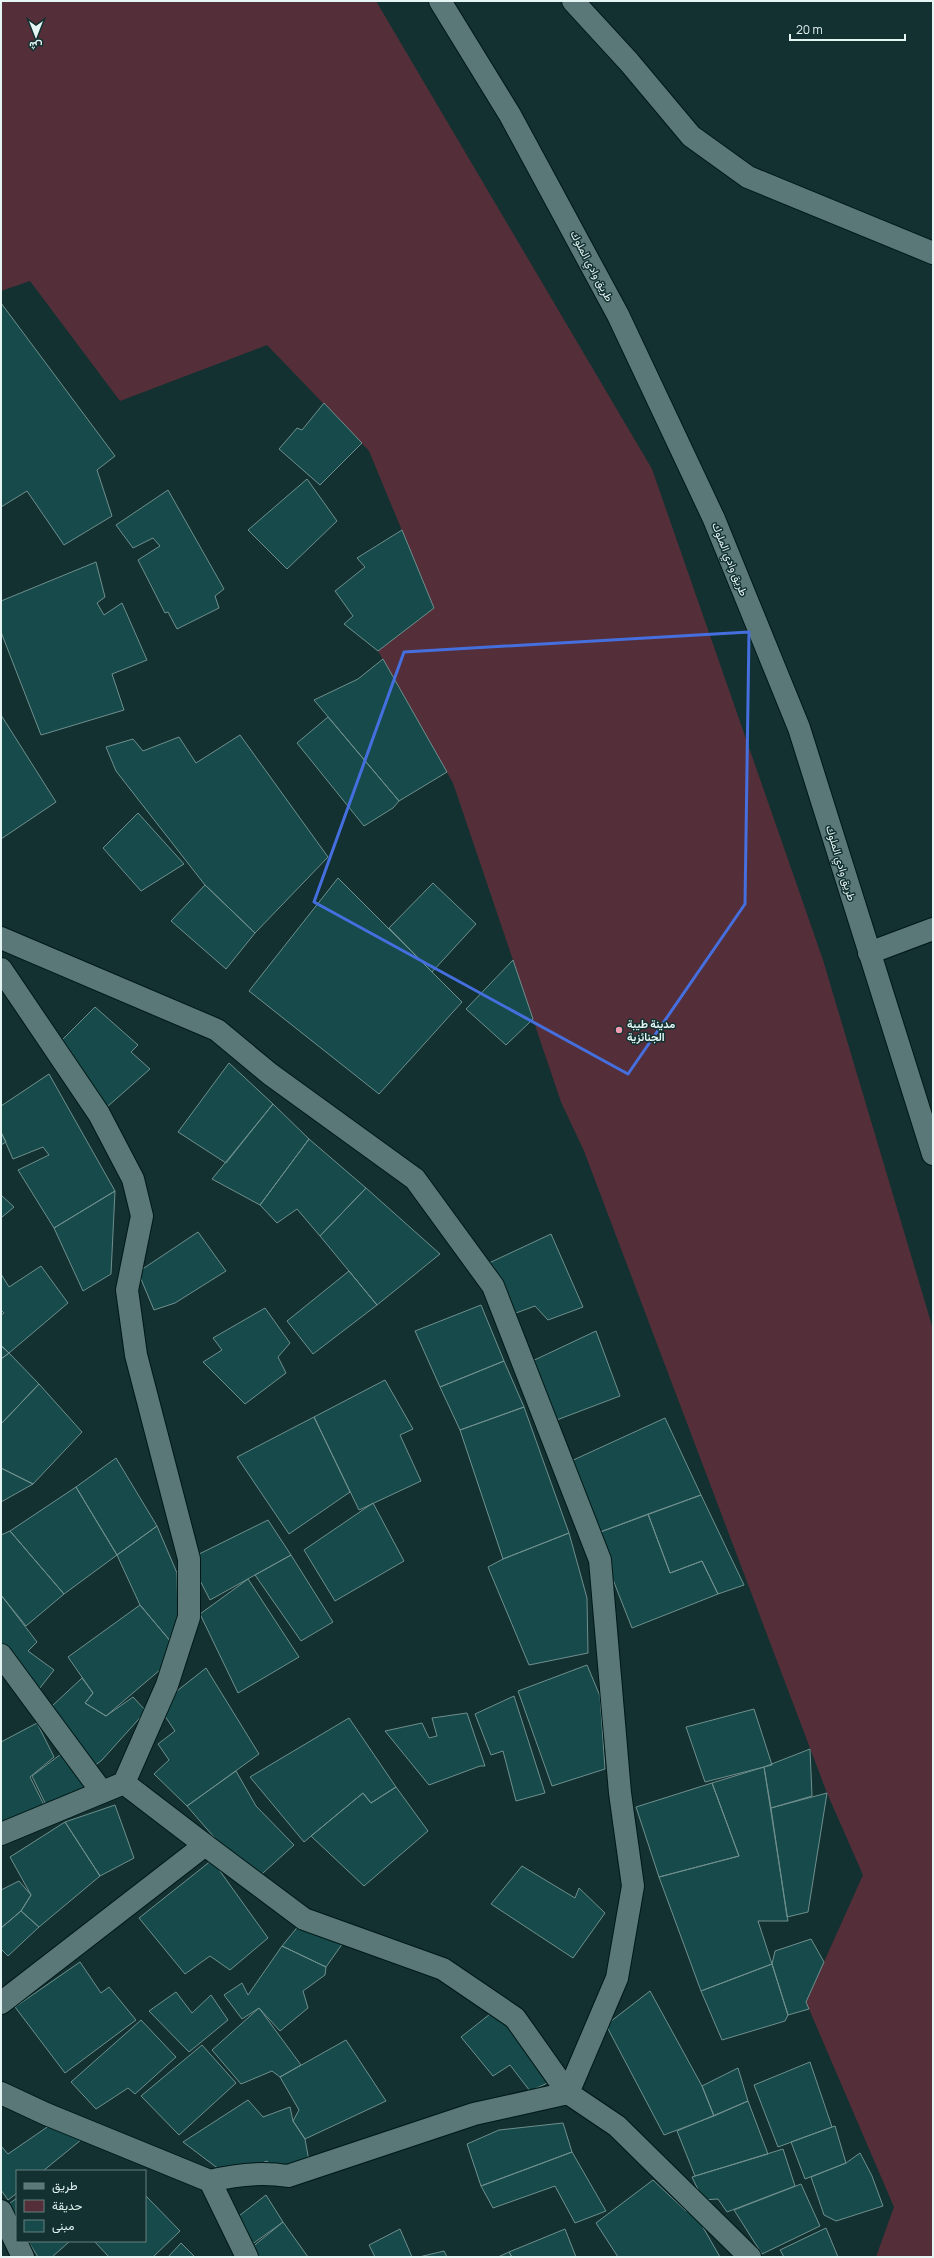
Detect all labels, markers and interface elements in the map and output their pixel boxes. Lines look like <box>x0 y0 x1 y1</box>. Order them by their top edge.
north arrow <box>16 16 56 56</box>
scale bar <box>790 16 905 42</box>
text: 20 m <box>796 21 823 38</box>
text: ش <box>29 39 43 54</box>
street label: طريق وادي الملوك <box>565 228 617 305</box>
street label: طريق وادي الملوك <box>706 520 752 599</box>
street label: طريق وادي الملوك <box>820 823 860 903</box>
place label: مدينة طيبة الجنائزية <box>627 1016 675 1044</box>
marker: مدينة طيبة الجنائزية <box>614 1025 624 1035</box>
legend <box>16 2170 146 2242</box>
text: طريق <box>52 2177 78 2194</box>
text: حديقة <box>52 2197 82 2214</box>
text: مبنى <box>52 2217 74 2234</box>

